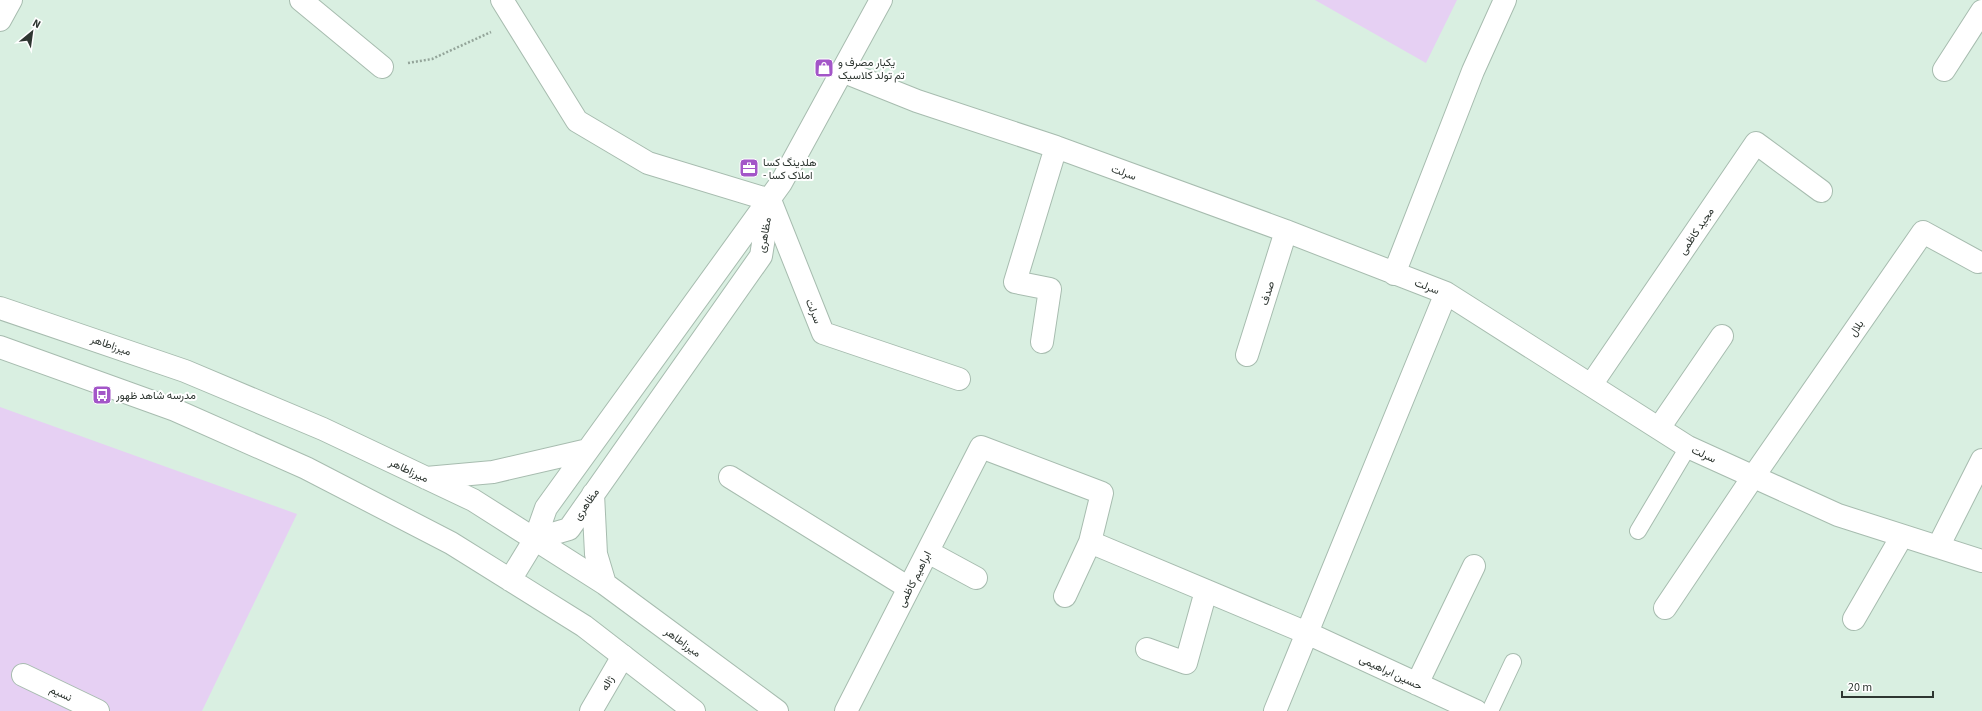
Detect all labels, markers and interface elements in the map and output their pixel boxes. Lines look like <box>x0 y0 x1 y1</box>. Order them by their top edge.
north arrow <box>12 12 52 52</box>
text: N <box>30 15 43 32</box>
place label: یکبار مصرف و تم تولد کلاسیک <box>838 55 905 83</box>
shop icon: یکبار مصرف و تم تولد کلاسیک <box>813 57 835 79</box>
place label: هلدینگ کسا - املاک کسا <box>763 155 817 183</box>
office icon: هلدینگ کسا - املاک کسا <box>738 157 760 179</box>
street label: سرلت <box>1109 161 1139 184</box>
street label: مجید کاظمی <box>1675 205 1718 258</box>
street label: مظاهری <box>754 216 775 254</box>
street label: سرلت <box>1412 275 1442 298</box>
street label: صدف <box>1257 279 1278 307</box>
street label: سرلت <box>802 297 825 326</box>
street label: بلال <box>1845 317 1867 340</box>
street label: میرزاطاهر <box>88 331 133 359</box>
bus stop icon: مدرسه شاهد ظهور <box>91 384 113 406</box>
place label: مدرسه شاهد ظهور <box>115 388 196 403</box>
street label: سرلت <box>1689 442 1719 467</box>
street label: میرزاطاهر <box>386 454 431 486</box>
street label: مظاهری <box>570 485 603 523</box>
street label: ابراهیم کاظمی <box>894 549 935 610</box>
street label: میرزاطاهر <box>661 623 704 661</box>
street label: حسین ابراهیمی <box>1357 651 1425 694</box>
street label: ژاله <box>597 673 618 693</box>
scale bar <box>1842 673 1933 699</box>
text: 20 m <box>1848 679 1872 696</box>
street label: نسیم <box>47 682 75 705</box>

